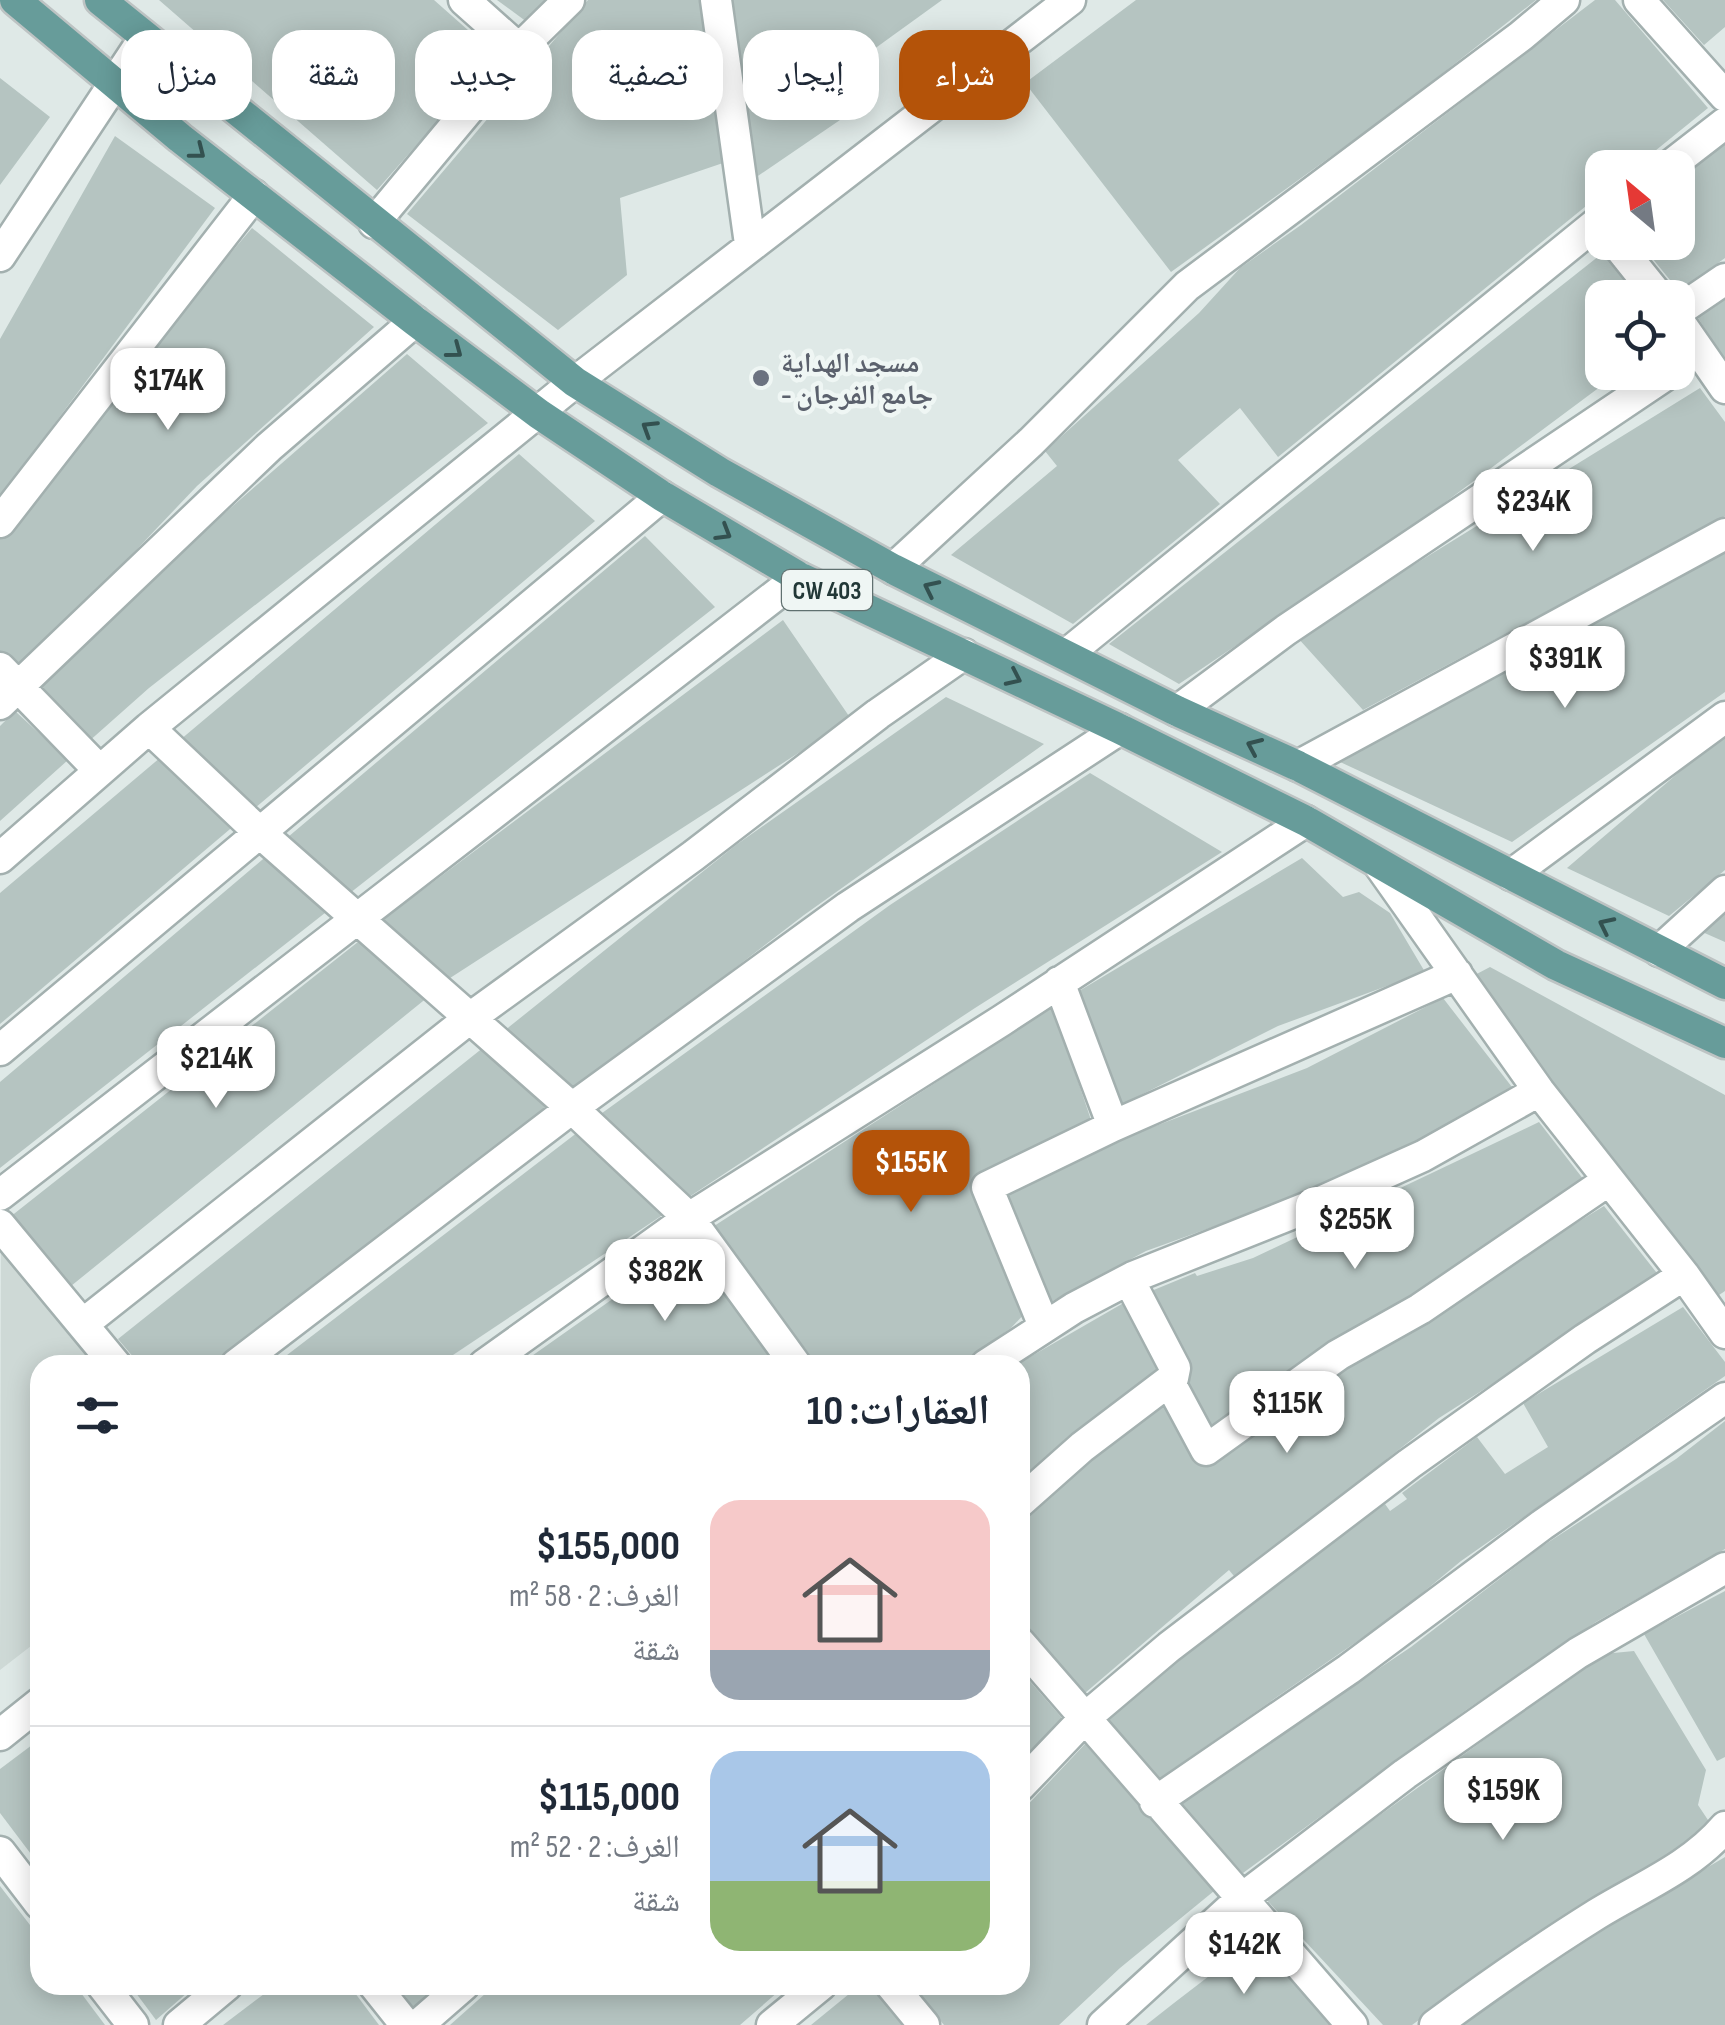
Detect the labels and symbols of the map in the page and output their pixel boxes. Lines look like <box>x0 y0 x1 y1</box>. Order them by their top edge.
one-way arrow <box>187 140 205 157</box>
north arrow <box>1585 150 1695 260</box>
one-way arrow <box>444 340 462 357</box>
place label: مسجد الهداية - جامع الفرجان <box>781 347 933 413</box>
pin: $174K <box>98 348 238 433</box>
marker: مسجد الهداية - جامع الفرجان <box>750 367 772 389</box>
one-way arrow <box>641 421 659 440</box>
pin: $234K <box>1463 469 1603 554</box>
one-way arrow <box>713 520 731 540</box>
road number: CW 403 <box>782 570 872 610</box>
one-way arrow <box>923 580 941 600</box>
pin: $391K <box>1495 626 1635 711</box>
one-way arrow <box>1004 666 1022 686</box>
one-way arrow <box>1246 739 1264 759</box>
one-way arrow <box>1599 918 1617 937</box>
pin: $214K <box>146 1026 286 1111</box>
pin: $155K <box>841 1130 981 1215</box>
pin: $255K <box>1285 1187 1425 1272</box>
pin: $382K <box>595 1239 735 1324</box>
pin: $115K <box>1217 1371 1357 1456</box>
pin: $159K <box>1433 1758 1573 1843</box>
pin: $142K <box>1174 1912 1314 1997</box>

